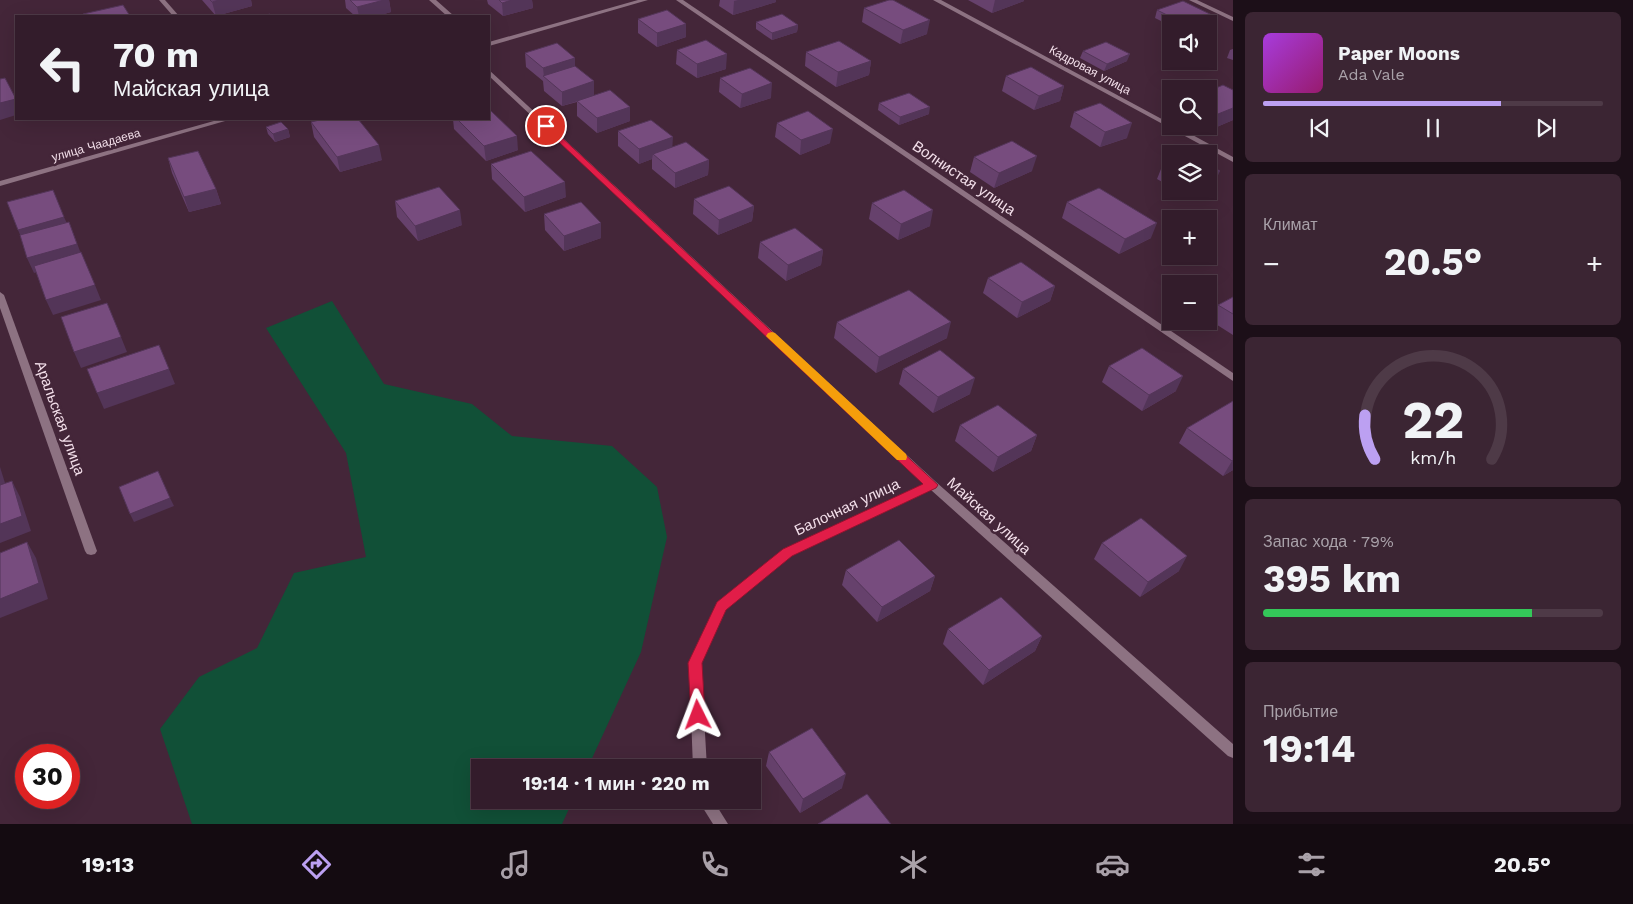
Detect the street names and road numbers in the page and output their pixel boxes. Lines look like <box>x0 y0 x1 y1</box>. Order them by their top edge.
street label: Кадровая улица <box>1047 43 1134 98</box>
street label: улица Чаадаева <box>50 126 142 164</box>
street label: Волнистая улица <box>909 137 1020 220</box>
street label: Аральская улица <box>31 358 89 478</box>
street label: Балочная улица <box>792 474 903 539</box>
street label: Майская улица <box>943 474 1035 559</box>

